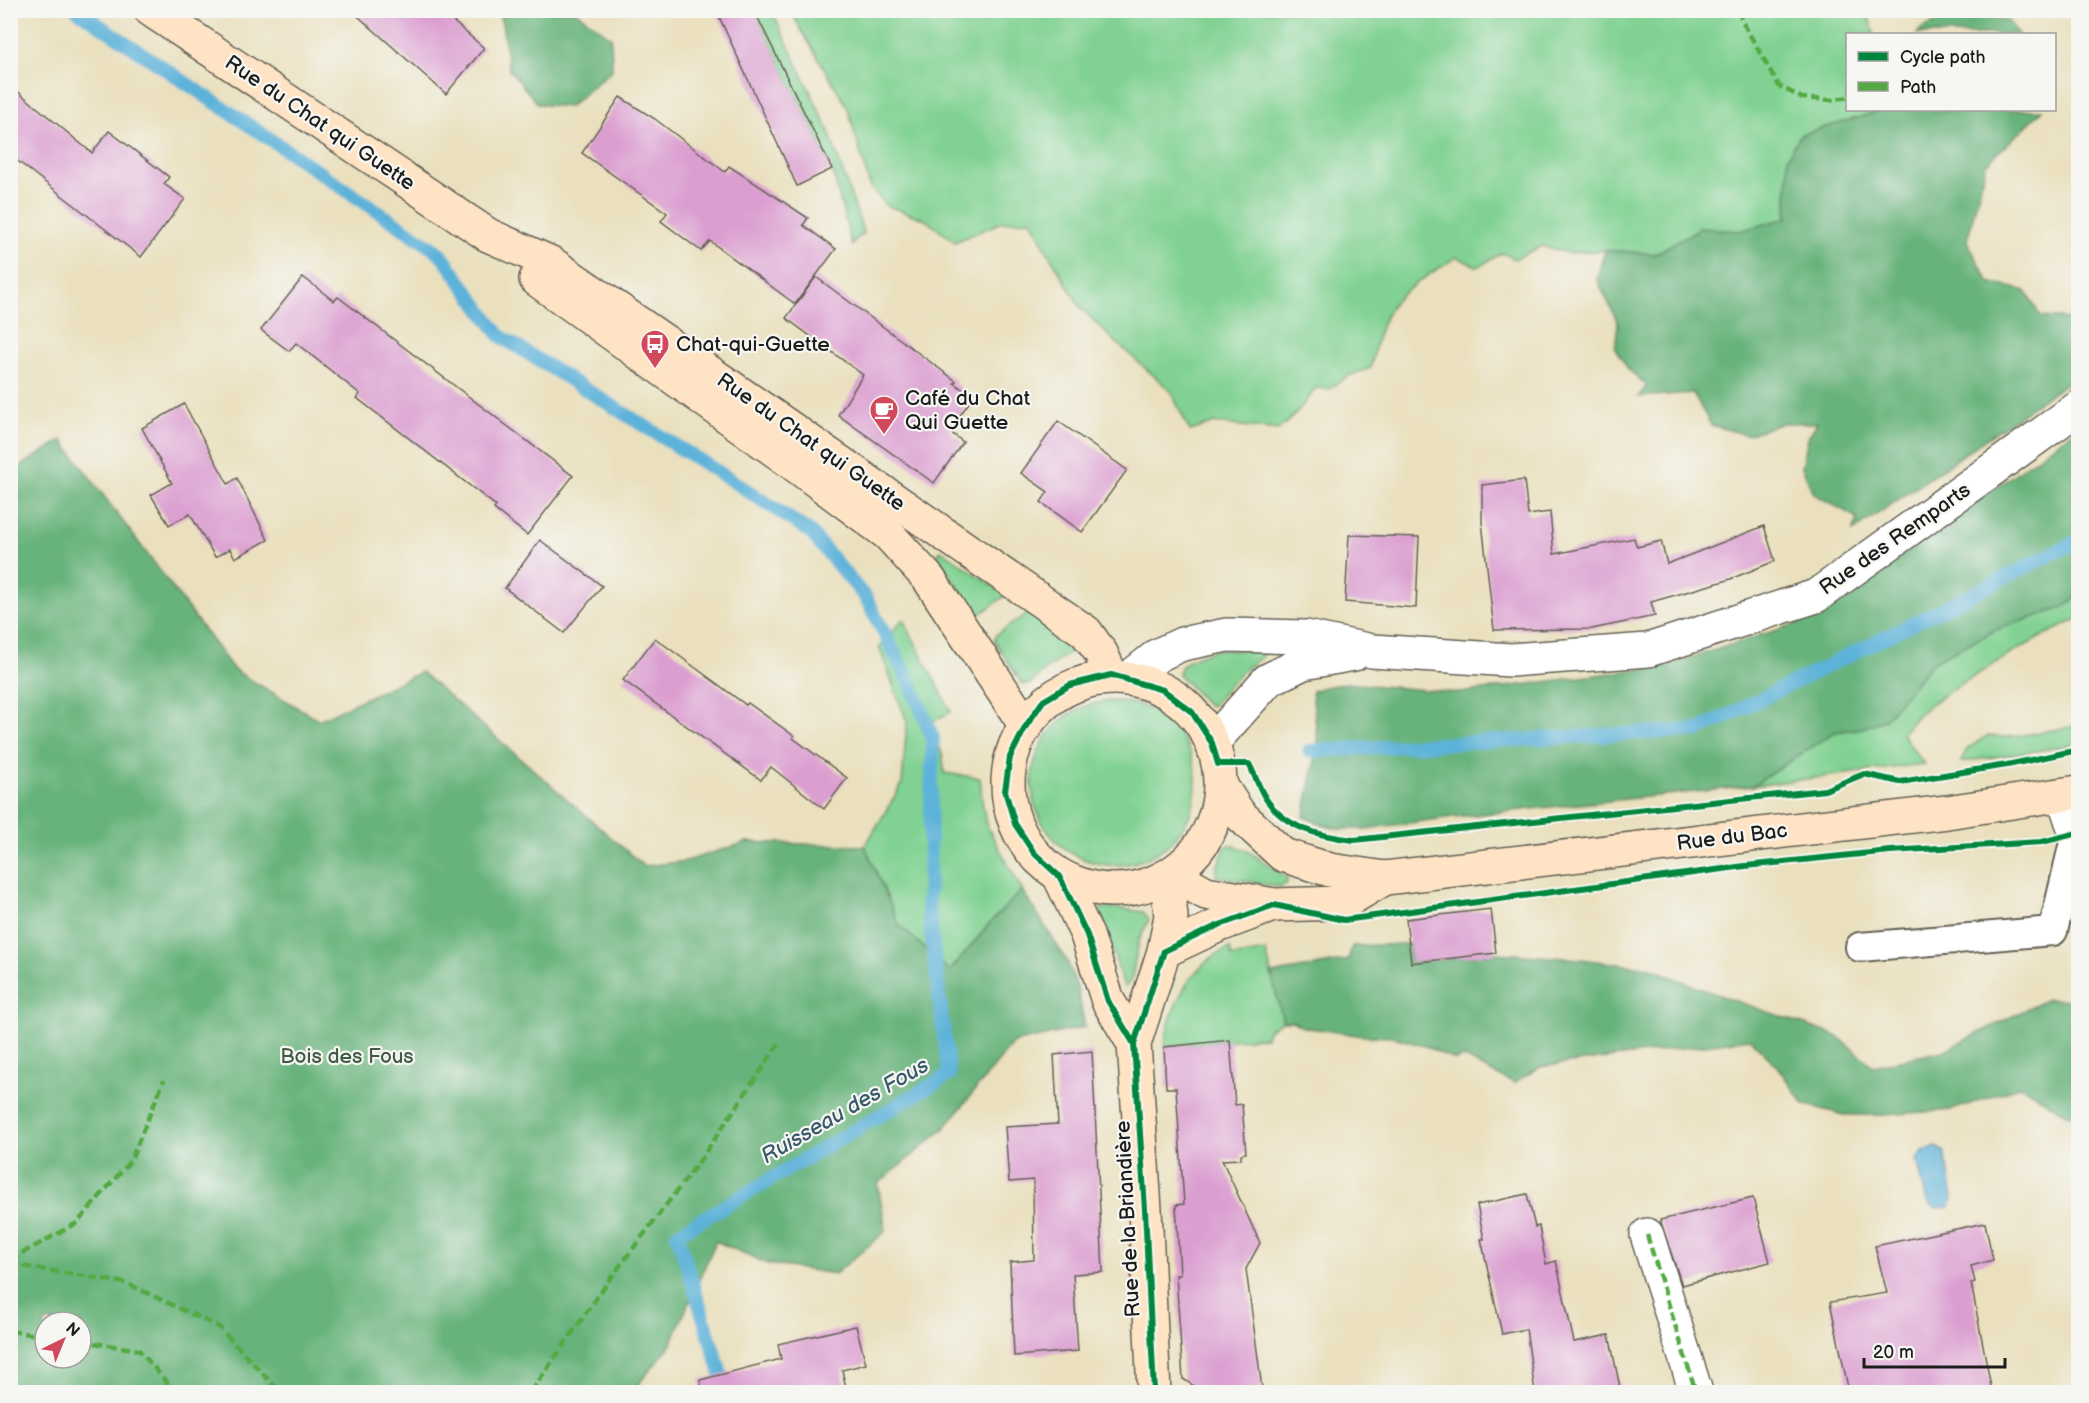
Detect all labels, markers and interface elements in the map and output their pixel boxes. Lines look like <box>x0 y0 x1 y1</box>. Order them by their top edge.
legend <box>1846 33 2056 111</box>
text: Cycle path <box>1900 47 1986 68</box>
street label: Rue du Chat qui Guette <box>220 50 420 196</box>
text: Path <box>1900 77 1936 98</box>
bus stop icon: Chat-qui-Guette <box>639 328 671 370</box>
place label: Chat-qui-Guette <box>676 332 830 357</box>
street label: Rue du Chat qui Guette <box>712 368 910 516</box>
place label: Café du Chat Qui Guette <box>905 386 1031 435</box>
cafe icon: Café du Chat Qui Guette <box>868 394 900 436</box>
street label: Rue des Remparts <box>1815 478 1975 600</box>
street label: Rue du Bac <box>1675 818 1789 856</box>
park label: Bois des Fous <box>280 1044 414 1069</box>
water label: Ruisseau des Fous <box>756 1052 934 1170</box>
street label: Rue de la Briandière <box>1110 1120 1146 1318</box>
north arrow <box>33 1310 93 1370</box>
text: N <box>61 1319 83 1341</box>
scale bar <box>1864 1331 2005 1369</box>
text: 20 m <box>1873 1342 1914 1363</box>

